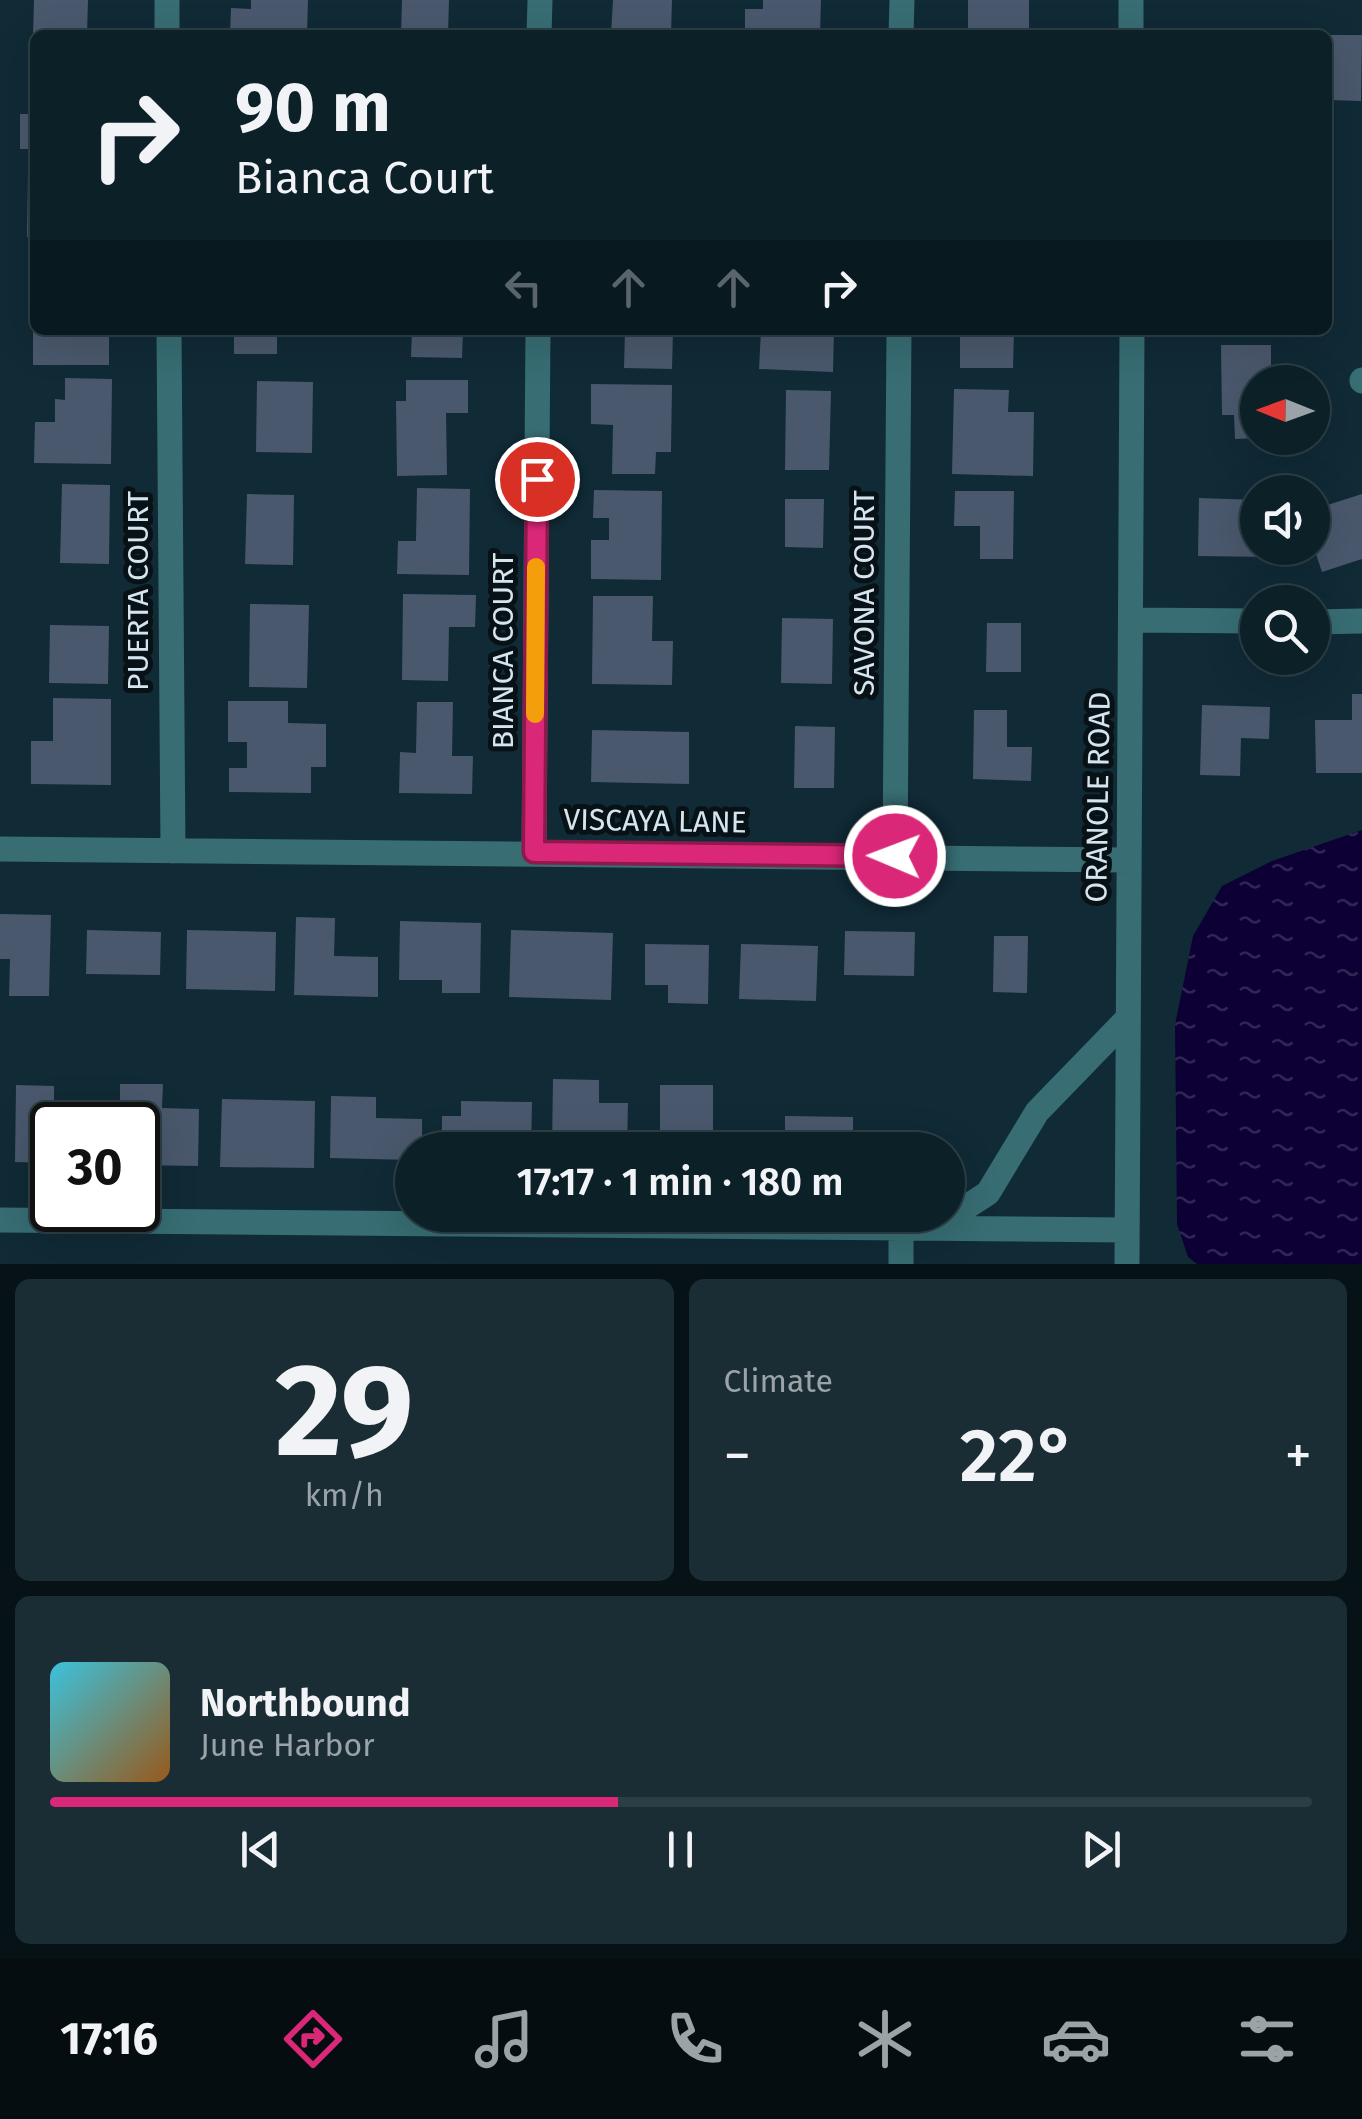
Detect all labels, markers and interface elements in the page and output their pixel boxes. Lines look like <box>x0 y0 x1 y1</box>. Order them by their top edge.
text: 90 m <box>235 66 391 150</box>
icon: right <box>70 70 200 200</box>
text: Bianca Court <box>235 151 494 205</box>
icon: left <box>496 260 551 315</box>
icon: ahead <box>601 260 656 315</box>
icon: ahead <box>706 260 761 315</box>
icon: right <box>811 260 866 315</box>
north arrow <box>1240 365 1330 455</box>
map controls <box>1240 365 1330 675</box>
pin <box>495 437 580 522</box>
icon: arrive <box>510 452 565 507</box>
button: sound <box>1240 475 1330 565</box>
street label: SAVONA COURT <box>846 490 882 696</box>
street label: PUERTA COURT <box>120 491 156 691</box>
street label: BIANCA COURT <box>485 552 521 749</box>
button: search <box>1240 585 1330 675</box>
street label: ORANOLE ROAD <box>1078 691 1118 903</box>
street label: VISCAYA LANE <box>563 801 747 841</box>
position arrow <box>843 804 947 908</box>
speed limit sign: 30 <box>30 1102 160 1232</box>
text: 17:17 · 1 min · 180 m <box>516 1159 844 1205</box>
text: 29 <box>275 1333 414 1489</box>
text: Climate <box>724 1362 833 1400</box>
text: 22° <box>960 1411 1076 1501</box>
text: − <box>724 1423 751 1489</box>
text: + <box>1285 1423 1312 1489</box>
text: km/h <box>305 1476 384 1514</box>
text: Northbound <box>200 1680 411 1726</box>
text: June Harbor <box>200 1726 375 1764</box>
icon: previous <box>233 1822 288 1877</box>
icon: pause <box>653 1822 708 1877</box>
icon: next <box>1074 1822 1129 1877</box>
icon: directions <box>278 2004 348 2074</box>
icon: music <box>469 2004 539 2074</box>
icon: phone <box>660 2004 730 2074</box>
icon: climate <box>850 2004 920 2074</box>
icon: car <box>1041 2004 1111 2074</box>
icon: filters <box>1232 2004 1302 2074</box>
text: 17:16 <box>60 2012 158 2066</box>

